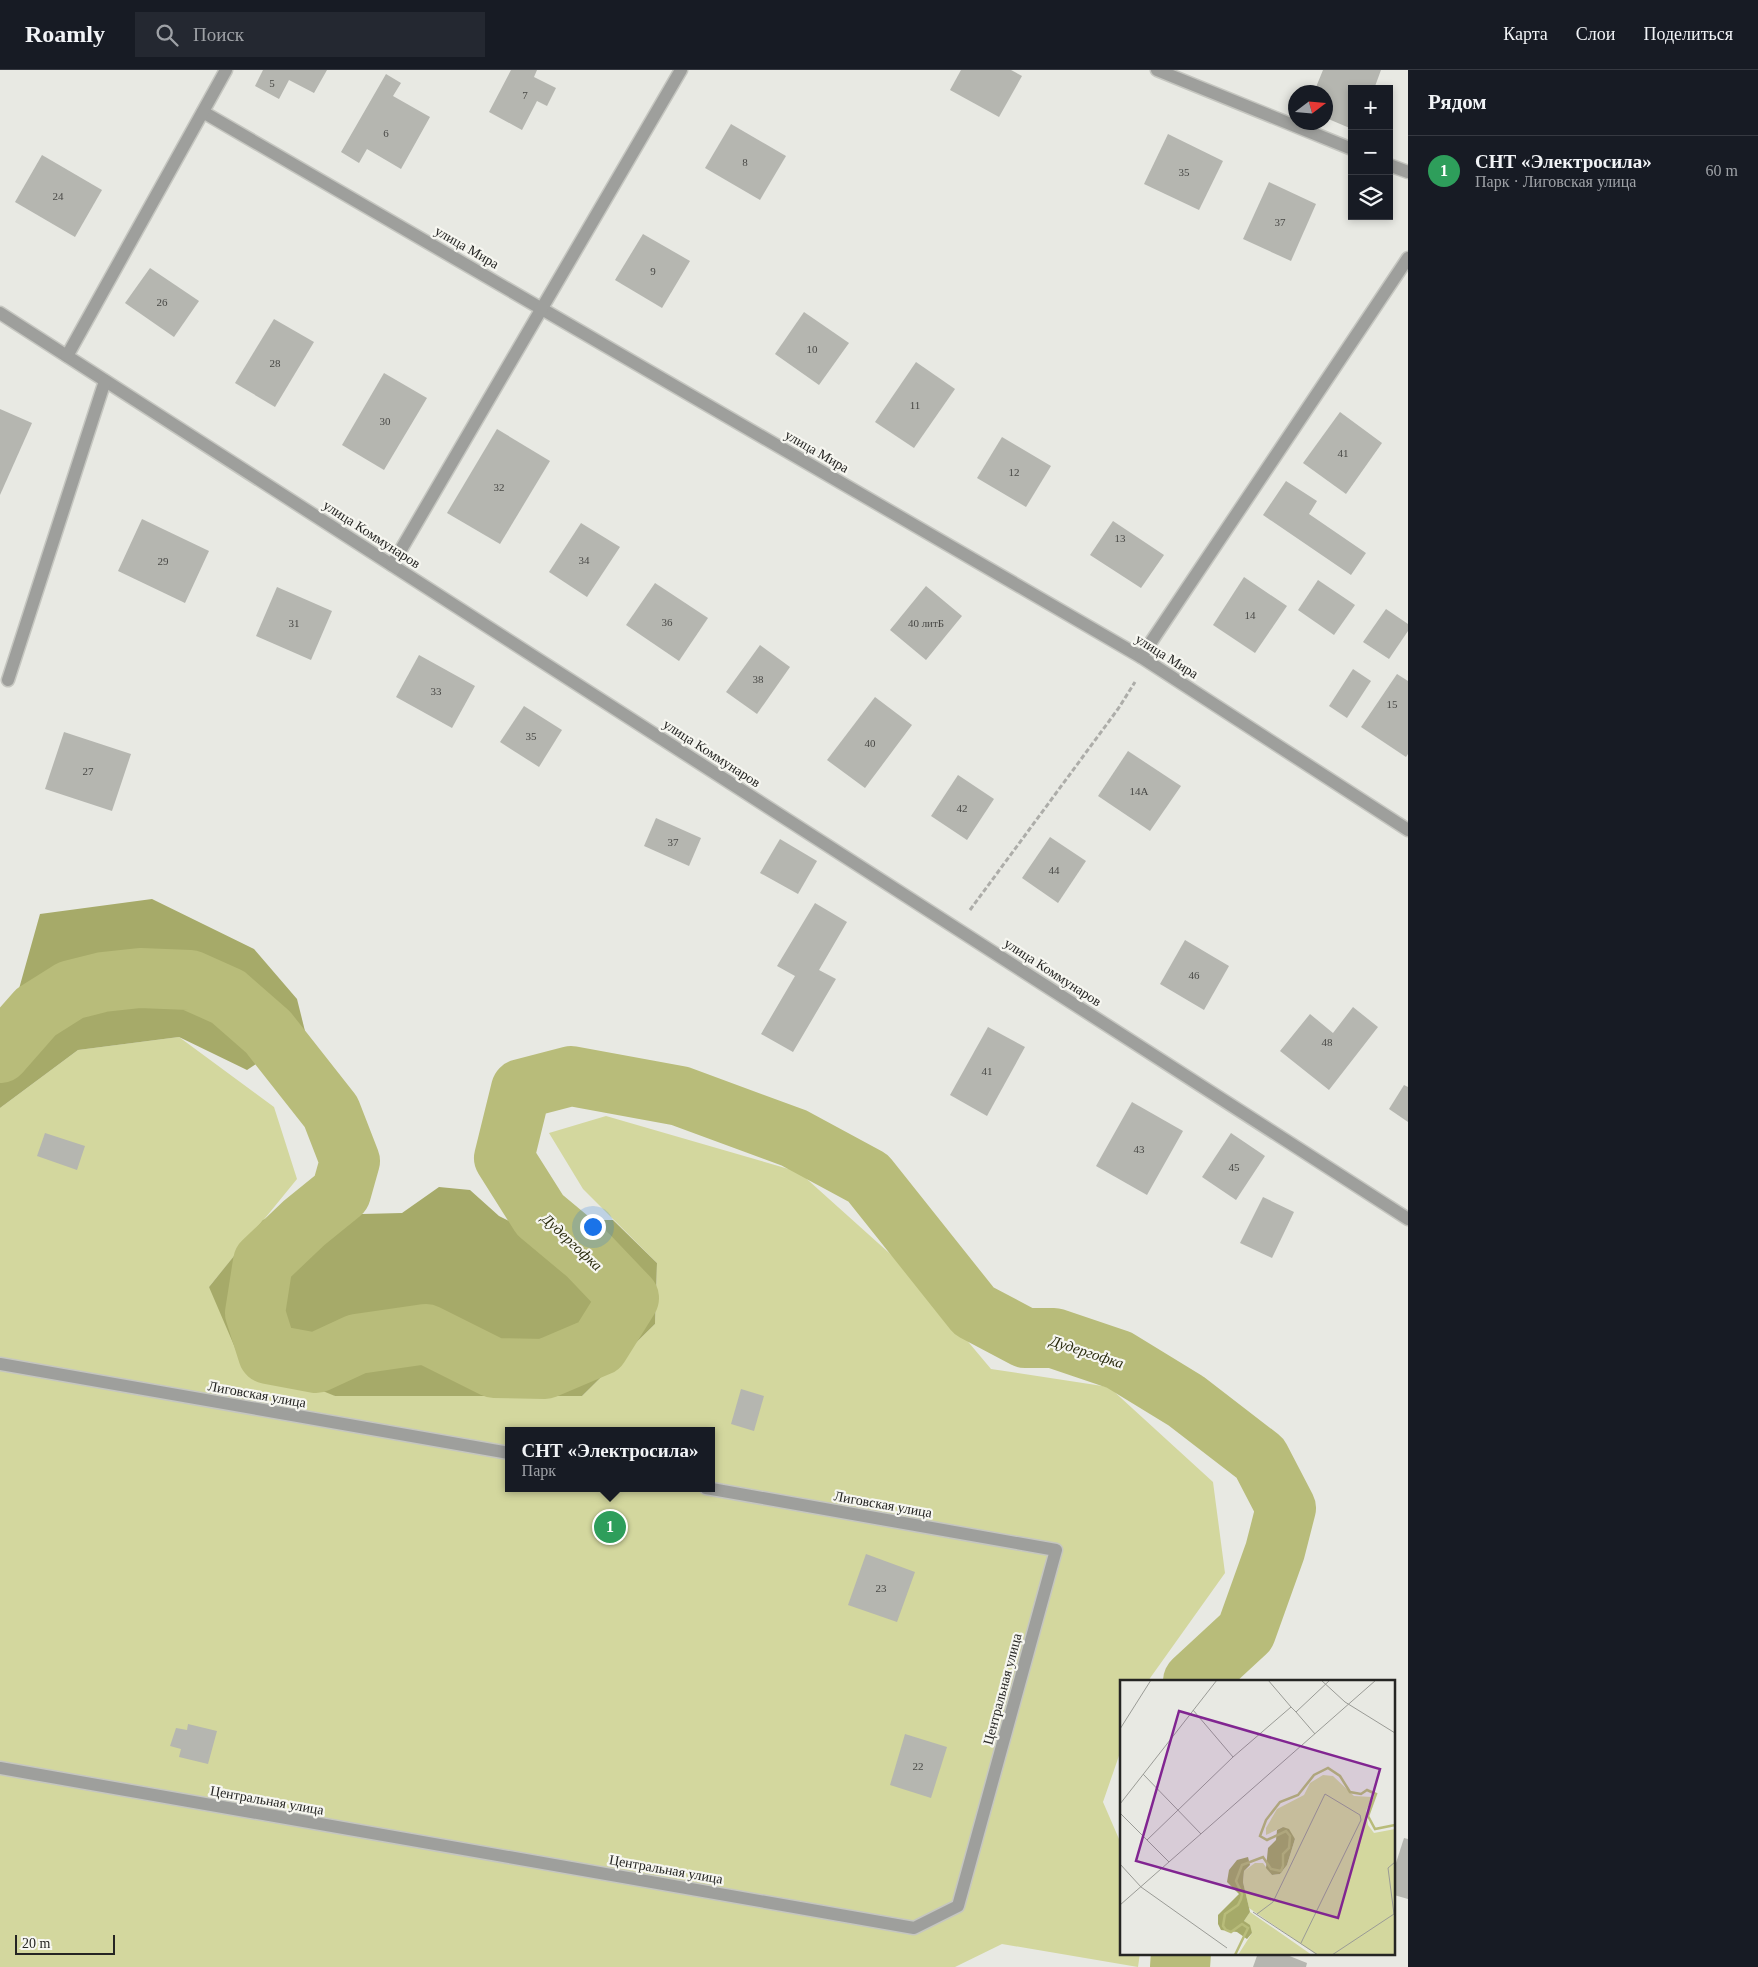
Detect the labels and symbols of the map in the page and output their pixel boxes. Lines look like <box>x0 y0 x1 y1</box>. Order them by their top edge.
house number: 5 <box>269 77 275 89</box>
north arrow <box>1288 85 1333 130</box>
house number: 7 <box>522 89 528 101</box>
house number: 6 <box>383 127 389 139</box>
house number: 8 <box>742 156 748 168</box>
house number: 35 <box>1179 166 1190 178</box>
house number: 24 <box>53 190 64 202</box>
house number: 37 <box>1275 216 1286 228</box>
street label: улица Мира <box>432 223 502 272</box>
house number: 9 <box>650 265 656 277</box>
house number: 26 <box>157 296 168 308</box>
house number: 10 <box>807 343 818 355</box>
house number: 28 <box>270 357 281 369</box>
house number: 11 <box>910 399 920 411</box>
house number: 30 <box>380 415 391 427</box>
street label: улица Мира <box>782 427 852 476</box>
house number: 41 <box>1338 447 1349 459</box>
house number: 12 <box>1009 466 1020 478</box>
house number: 32 <box>494 481 505 493</box>
street label: улица Коммунаров <box>320 497 423 572</box>
house number: 13 <box>1115 532 1126 544</box>
house number: 34 <box>579 554 590 566</box>
house number: 29 <box>158 555 169 567</box>
house number: 14 <box>1245 609 1256 621</box>
house number: 36 <box>662 616 673 628</box>
house number: 31 <box>289 617 300 629</box>
house number: 40 литБ <box>908 617 944 629</box>
street label: улица Мира <box>1133 631 1202 682</box>
house number: 38 <box>753 673 764 685</box>
house number: 33 <box>431 685 442 697</box>
house number: 15 <box>1387 698 1398 710</box>
street label: улица Коммунаров <box>660 716 763 791</box>
house number: 35 <box>526 730 537 742</box>
house number: 40 <box>865 737 876 749</box>
house number: 27 <box>83 765 94 777</box>
house number: 14А <box>1130 785 1149 797</box>
house number: 42 <box>957 802 968 814</box>
house number: 37 <box>668 836 679 848</box>
house number: 44 <box>1049 864 1060 876</box>
street label: улица Коммунаров <box>1001 935 1104 1010</box>
house number: 46 <box>1189 969 1200 981</box>
house number: 48 <box>1322 1036 1333 1048</box>
house number: 41 <box>982 1065 993 1077</box>
house number: 43 <box>1134 1143 1145 1155</box>
house number: 45 <box>1229 1161 1240 1173</box>
water label: Дудергофка <box>537 1209 605 1274</box>
your location <box>580 1214 606 1240</box>
water label: Дудергофка <box>1046 1332 1126 1371</box>
street label: Лиговская улица <box>207 1378 308 1411</box>
street label: Лиговская улица <box>833 1488 934 1521</box>
pin: 1 <box>594 1508 626 1546</box>
house number: 23 <box>876 1582 887 1594</box>
street label: Центральная улица <box>980 1631 1025 1747</box>
inset map <box>1120 1680 1396 1954</box>
house number: 22 <box>913 1760 924 1772</box>
street label: Центральная улица <box>209 1783 326 1818</box>
street label: Центральная улица <box>608 1852 725 1887</box>
scale bar <box>15 1932 115 1955</box>

